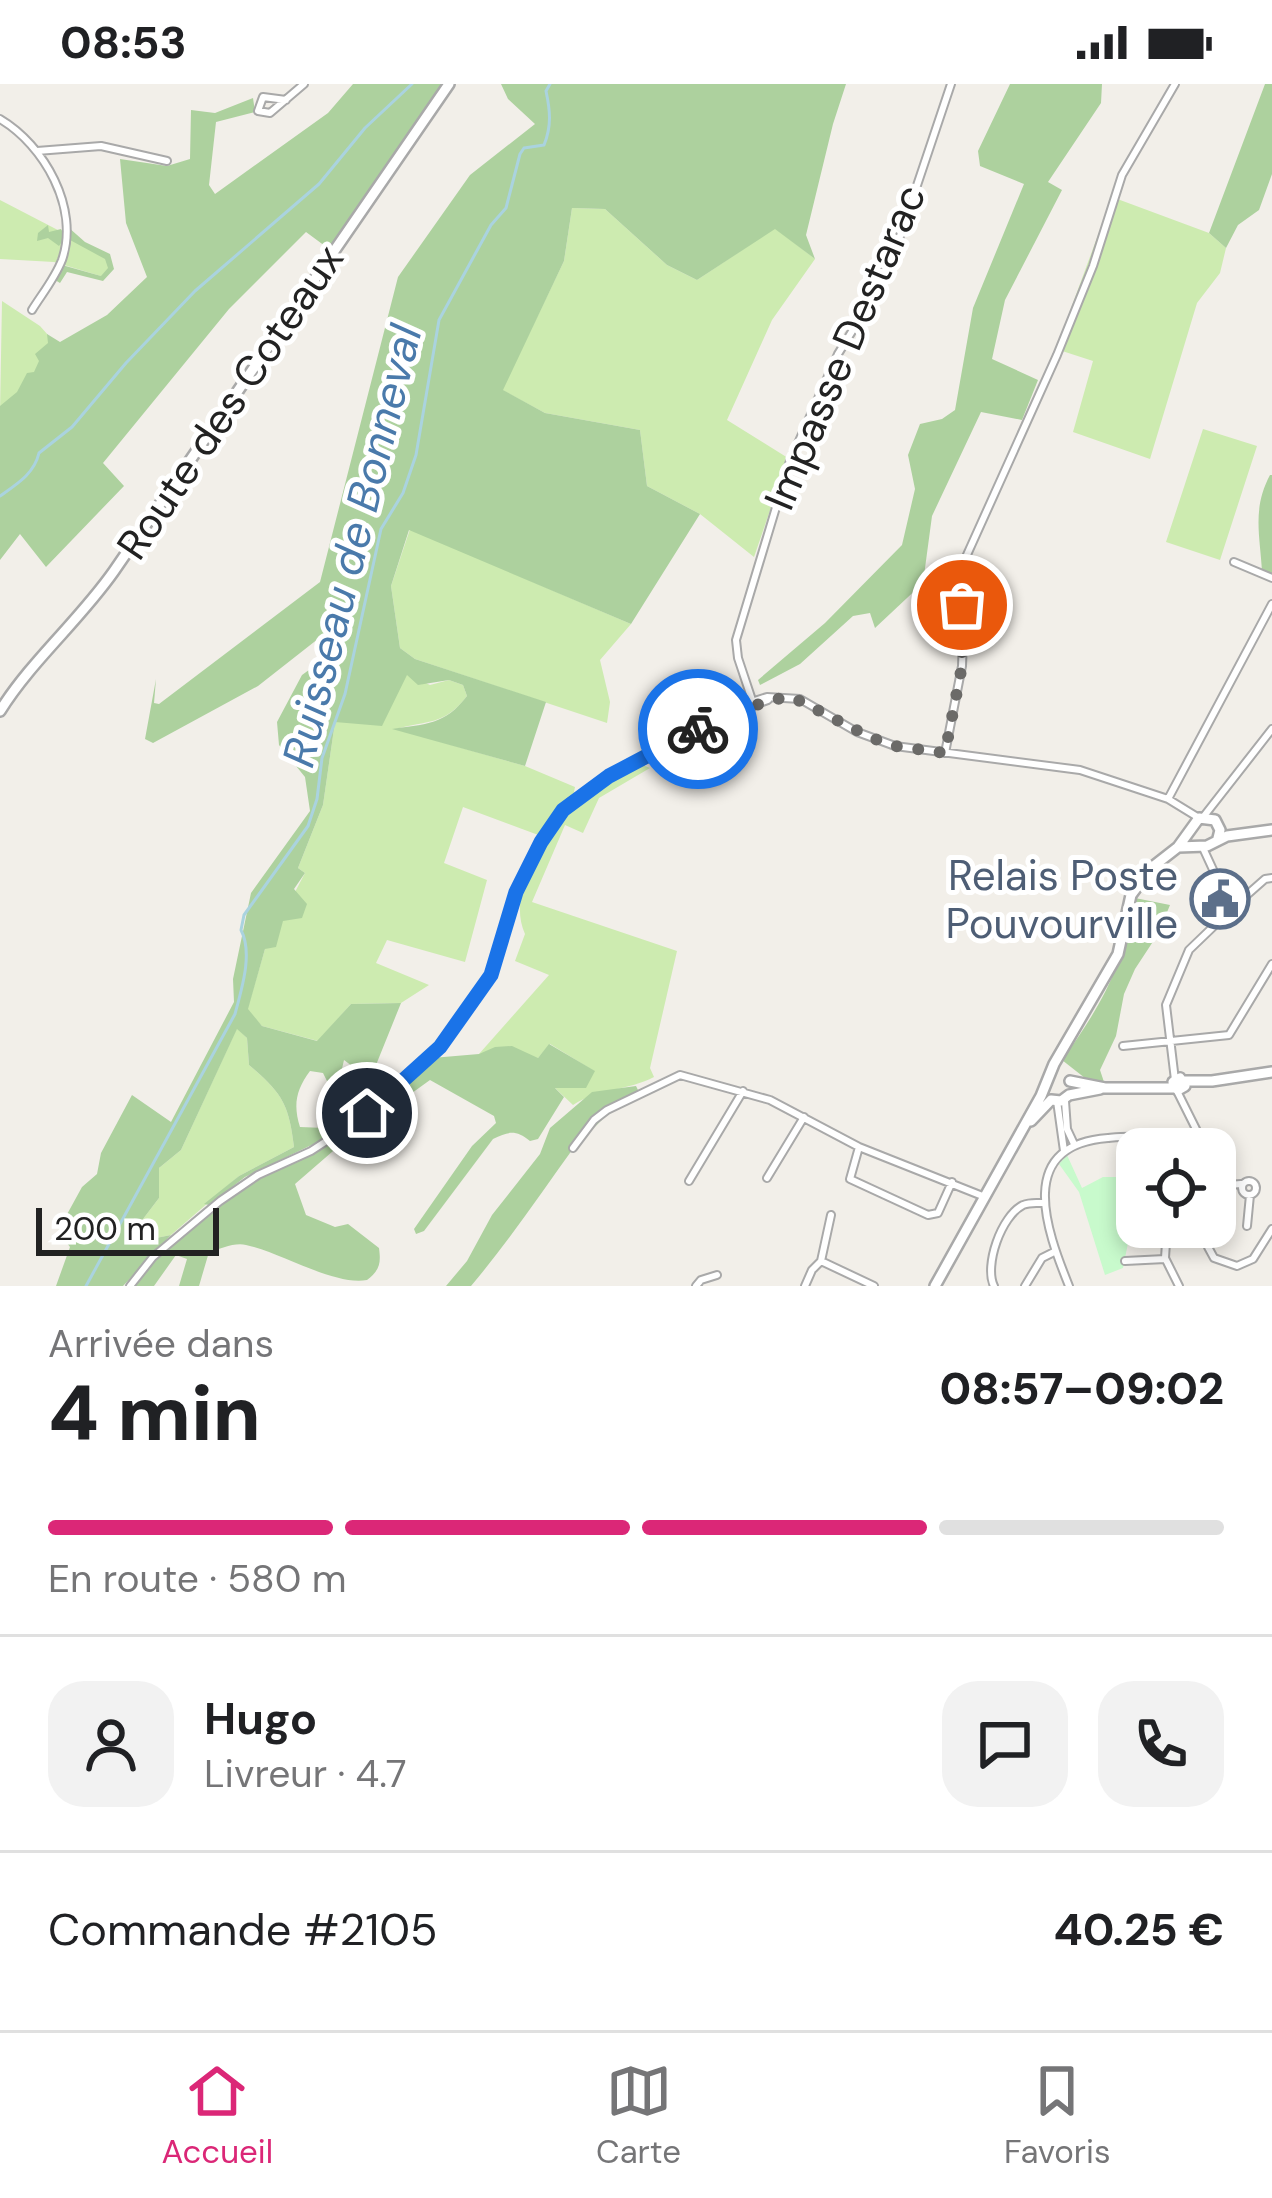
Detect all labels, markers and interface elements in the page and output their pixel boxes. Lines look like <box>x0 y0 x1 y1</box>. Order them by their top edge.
text: 08:53 <box>60 13 187 72</box>
street label: Impasse Destarac <box>752 176 938 518</box>
street label: Route des Coteaux <box>104 234 356 570</box>
water label: Ruisseau de Bonneval <box>269 318 436 773</box>
pin <box>911 554 1013 656</box>
icon: bag <box>929 572 995 638</box>
courier <box>638 669 758 789</box>
icon: bike <box>665 696 731 762</box>
place label: Relais Poste Pouvourville <box>945 848 1178 951</box>
public building icon: Relais Poste Pouvourville <box>1189 868 1251 930</box>
pin <box>316 1062 418 1164</box>
icon: home <box>334 1080 400 1146</box>
map controls <box>1116 1128 1236 1248</box>
button: locate <box>1116 1128 1236 1248</box>
scale bar <box>36 1202 219 1255</box>
text: 200 m <box>54 1207 156 1250</box>
text: Arrivée dans <box>48 1318 274 1369</box>
text: 08:57–09:02 <box>939 1359 1224 1418</box>
text: 4 min <box>48 1363 261 1464</box>
text: En route · 580 m <box>48 1553 347 1604</box>
button: person <box>48 1681 174 1807</box>
button: chat <box>942 1681 1068 1807</box>
button: phone <box>1098 1681 1224 1807</box>
text: Hugo <box>204 1689 317 1748</box>
text: Livreur · 4.7 <box>204 1748 407 1799</box>
text: Commande #2105 <box>48 1900 438 1959</box>
text: 40.25 € <box>1053 1900 1224 1959</box>
tab: Accueil <box>161 2058 273 2173</box>
tab: Carte <box>596 2058 681 2173</box>
tab: Favoris <box>1004 2058 1111 2173</box>

